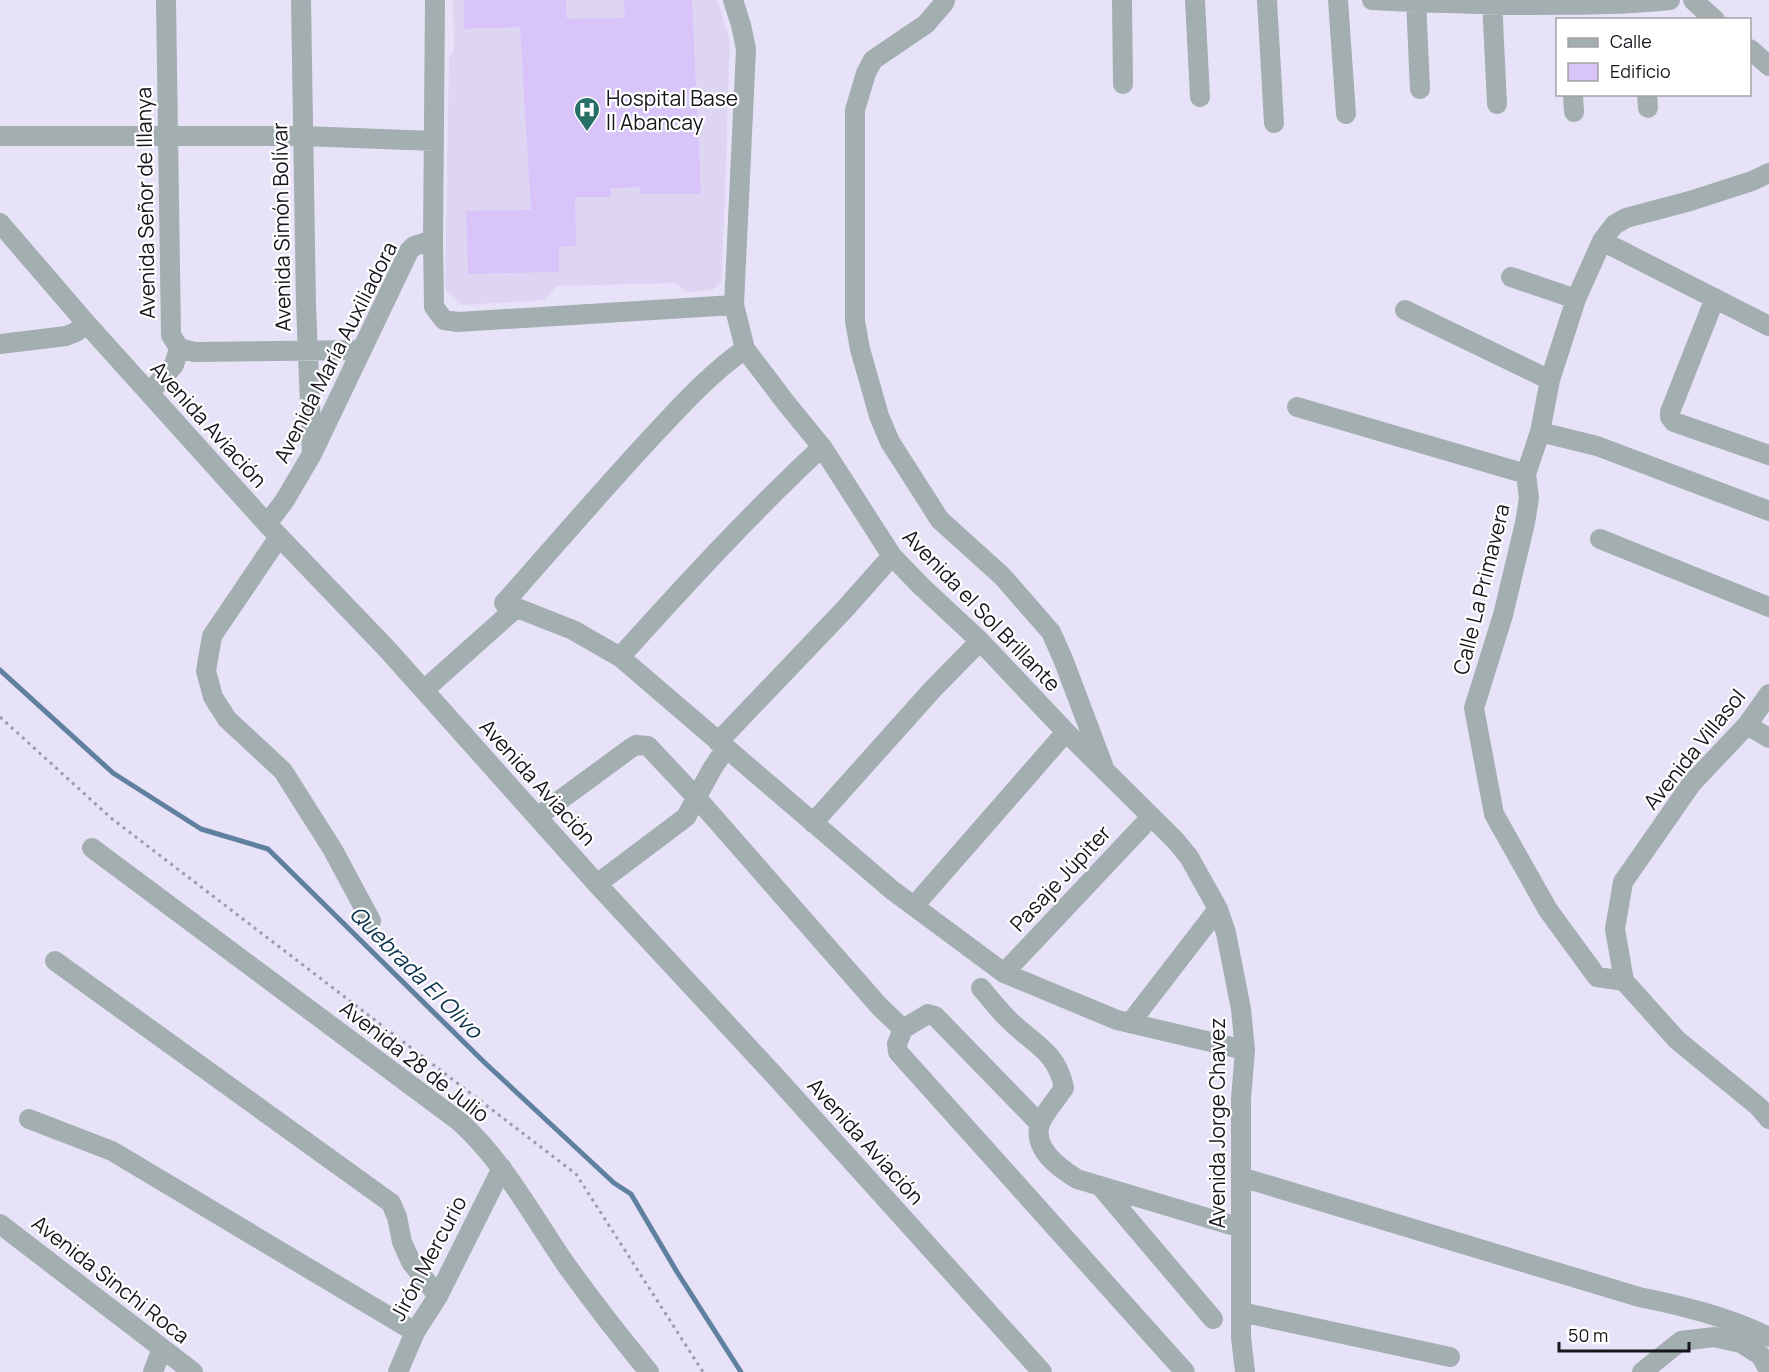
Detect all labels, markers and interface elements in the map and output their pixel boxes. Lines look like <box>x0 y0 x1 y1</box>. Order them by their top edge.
legend <box>1556 18 1751 96</box>
text: Calle <box>1610 29 1652 53</box>
text: Edificio <box>1610 59 1671 83</box>
place label: Hospital Base II Abancay <box>606 84 738 136</box>
street label: Avenida Señor de Illanya <box>129 87 161 319</box>
hospital icon: Hospital Base II Abancay <box>572 95 602 133</box>
street label: Avenida Simón Bolívar <box>265 122 297 332</box>
street label: Avenida María Auxiliadora <box>267 237 403 467</box>
street label: Avenida Aviación <box>145 355 273 493</box>
street label: Calle La Primavera <box>1446 501 1516 677</box>
street label: Avenida el Sol Brillante <box>897 523 1067 697</box>
street label: Avenida Villasol <box>1637 683 1751 815</box>
street label: Avenida Aviación <box>474 713 602 851</box>
street label: Pasaje Júpiter <box>1003 819 1117 937</box>
water label: Quebrada El Olivo <box>343 899 490 1046</box>
street label: Avenida 28 de Julio <box>335 994 495 1128</box>
street label: Avenida Jorge Chavez <box>1203 1018 1231 1228</box>
street label: Avenida Aviación <box>802 1072 930 1210</box>
street label: Jirón Mercurio <box>383 1191 473 1325</box>
street label: Avenida Sinchi Roca <box>26 1209 196 1349</box>
scale bar <box>1559 1315 1690 1353</box>
text: 50 m <box>1568 1323 1608 1347</box>

